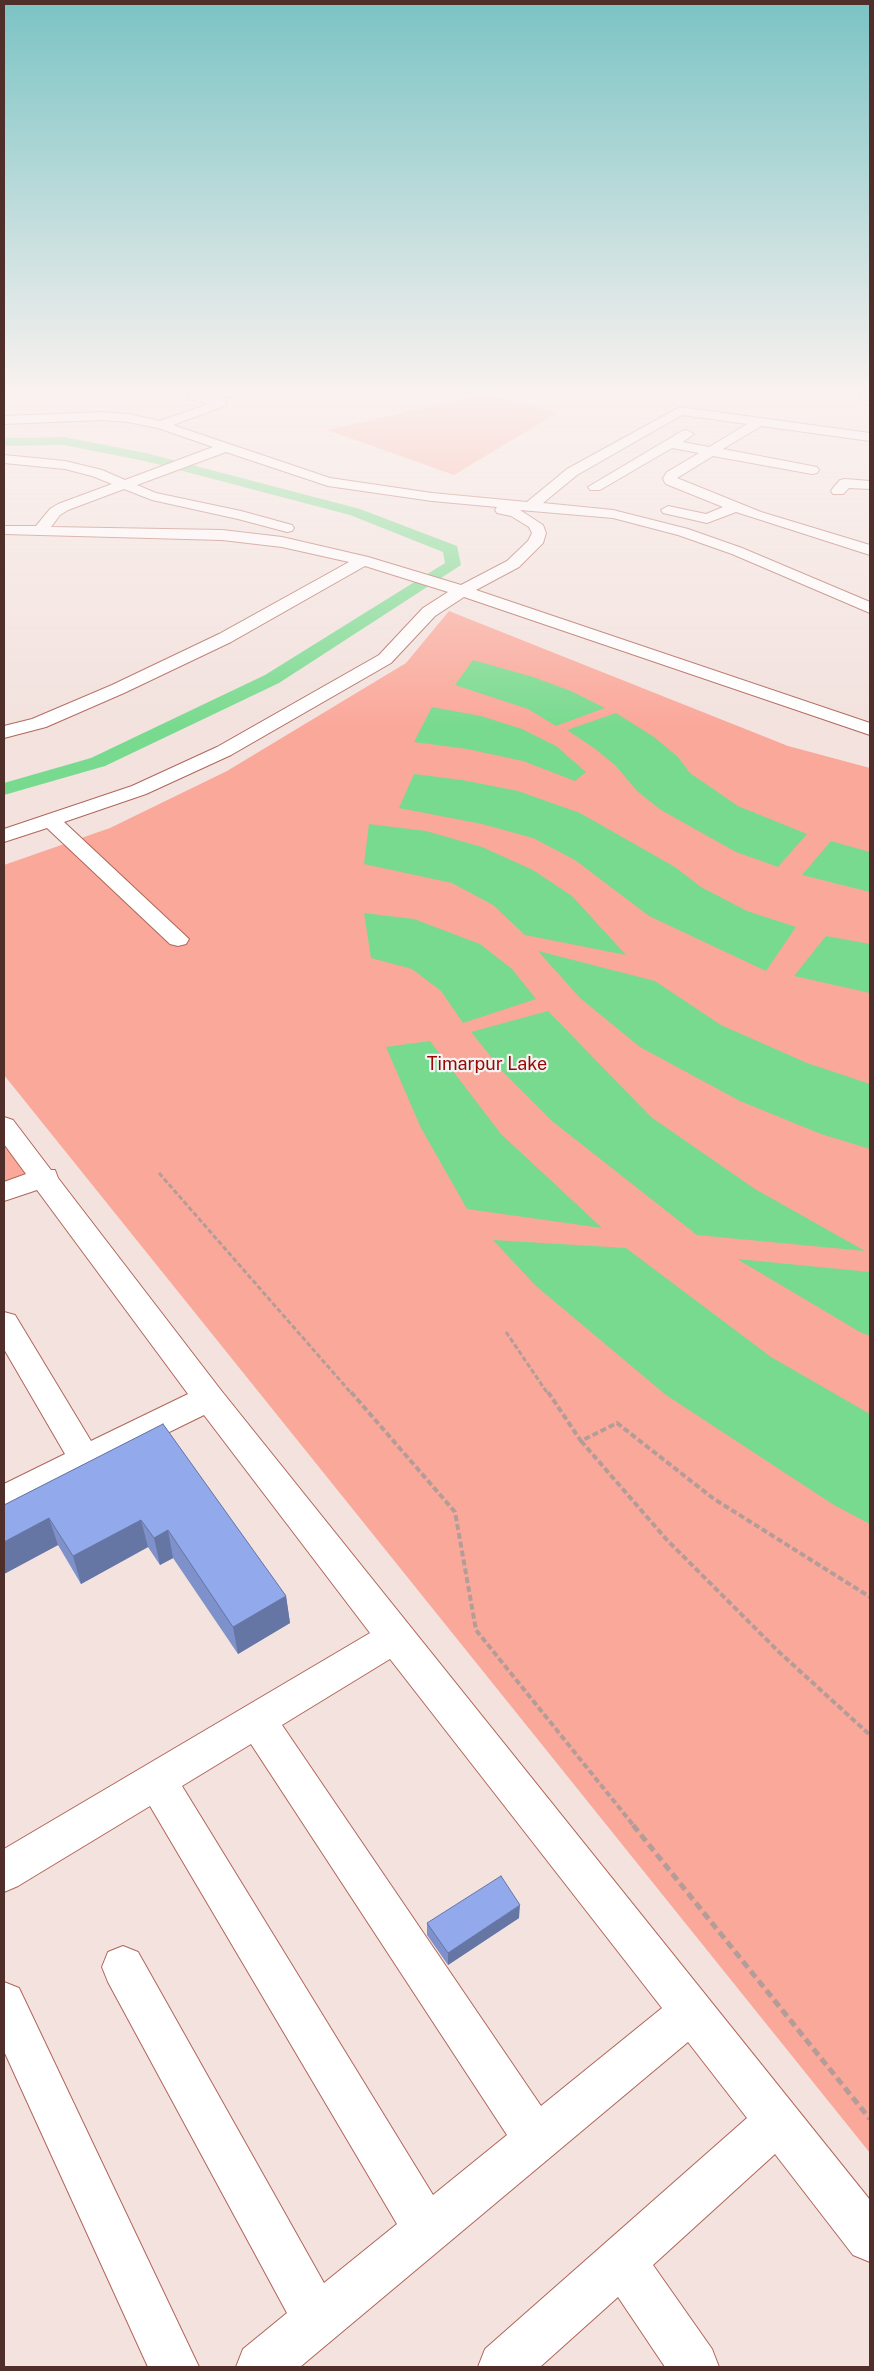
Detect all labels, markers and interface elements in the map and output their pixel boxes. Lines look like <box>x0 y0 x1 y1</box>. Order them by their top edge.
park label: Timarpur Lake <box>427 1053 547 1075</box>

